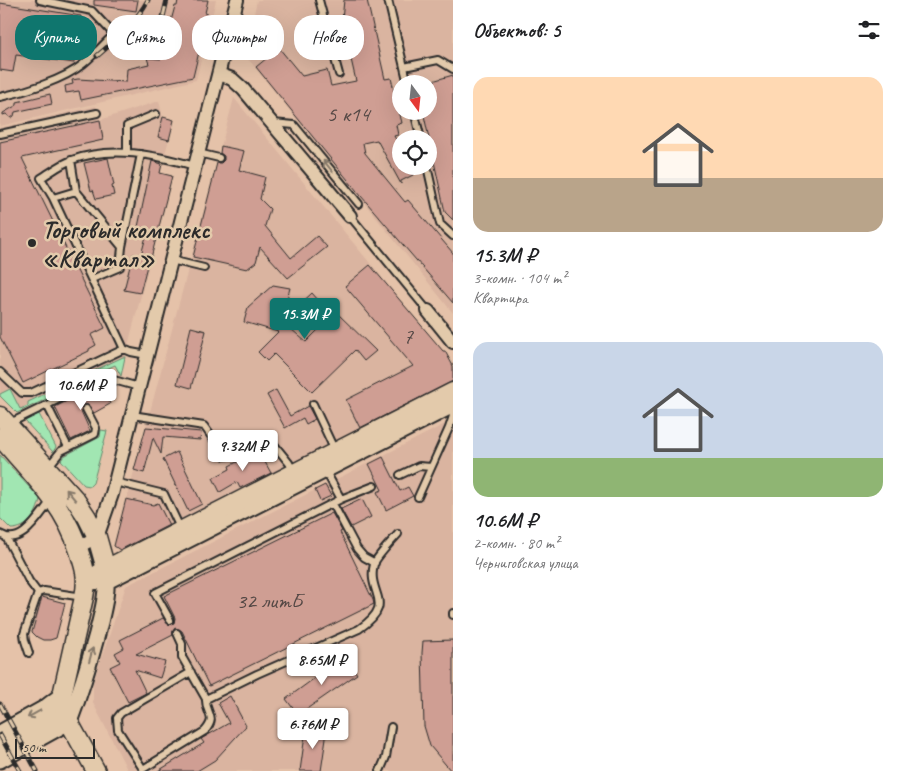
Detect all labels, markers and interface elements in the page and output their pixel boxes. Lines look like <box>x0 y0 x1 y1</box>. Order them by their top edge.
chip: Купить <box>15 15 97 60</box>
chip: Снять <box>107 15 182 60</box>
chip: Фильтры <box>192 15 284 60</box>
chip: Новое <box>294 15 364 60</box>
icon: filters <box>855 16 883 44</box>
text: Объектов: 5 <box>473 17 561 43</box>
north arrow <box>392 75 438 120</box>
map controls <box>392 75 437 175</box>
house number: 5 к14 <box>326 100 372 128</box>
icon: home <box>633 110 723 200</box>
button: locate <box>392 130 437 175</box>
one-way arrow <box>322 160 333 173</box>
place label: Торговый комплекс «Квартал» <box>42 214 211 275</box>
marker: Торговый комплекс «Квартал» <box>26 237 38 249</box>
text: 15.3M ₽ <box>473 242 536 268</box>
text: 3-комн. · 104 m² <box>473 268 566 288</box>
text: Квартира <box>473 288 528 308</box>
pin: 15.3M ₽ <box>259 298 351 340</box>
text: 15.3M ₽ <box>281 304 329 324</box>
house number: 7 <box>403 322 414 350</box>
pin: 10.6M ₽ <box>35 368 127 411</box>
text: 10.6M ₽ <box>57 375 105 395</box>
icon: home <box>633 375 723 465</box>
pin: 9.32M ₽ <box>197 430 289 472</box>
text: 9.32M ₽ <box>219 436 267 456</box>
one-way arrow <box>66 489 77 502</box>
text: 10.6M ₽ <box>473 507 537 533</box>
text: 2-комн. · 80 m² <box>473 533 559 553</box>
text: Черниговская улица <box>473 553 578 573</box>
house number: 32 литБ <box>236 587 306 615</box>
pin: 8.65M ₽ <box>276 644 368 686</box>
one-way arrow <box>87 647 96 663</box>
text: 8.65M ₽ <box>298 650 346 670</box>
pin: 6.76M ₽ <box>267 708 359 750</box>
one-way arrow <box>27 709 42 719</box>
text: 6.76M ₽ <box>288 714 338 734</box>
scale bar <box>15 736 95 759</box>
text: 50 m <box>22 739 46 756</box>

